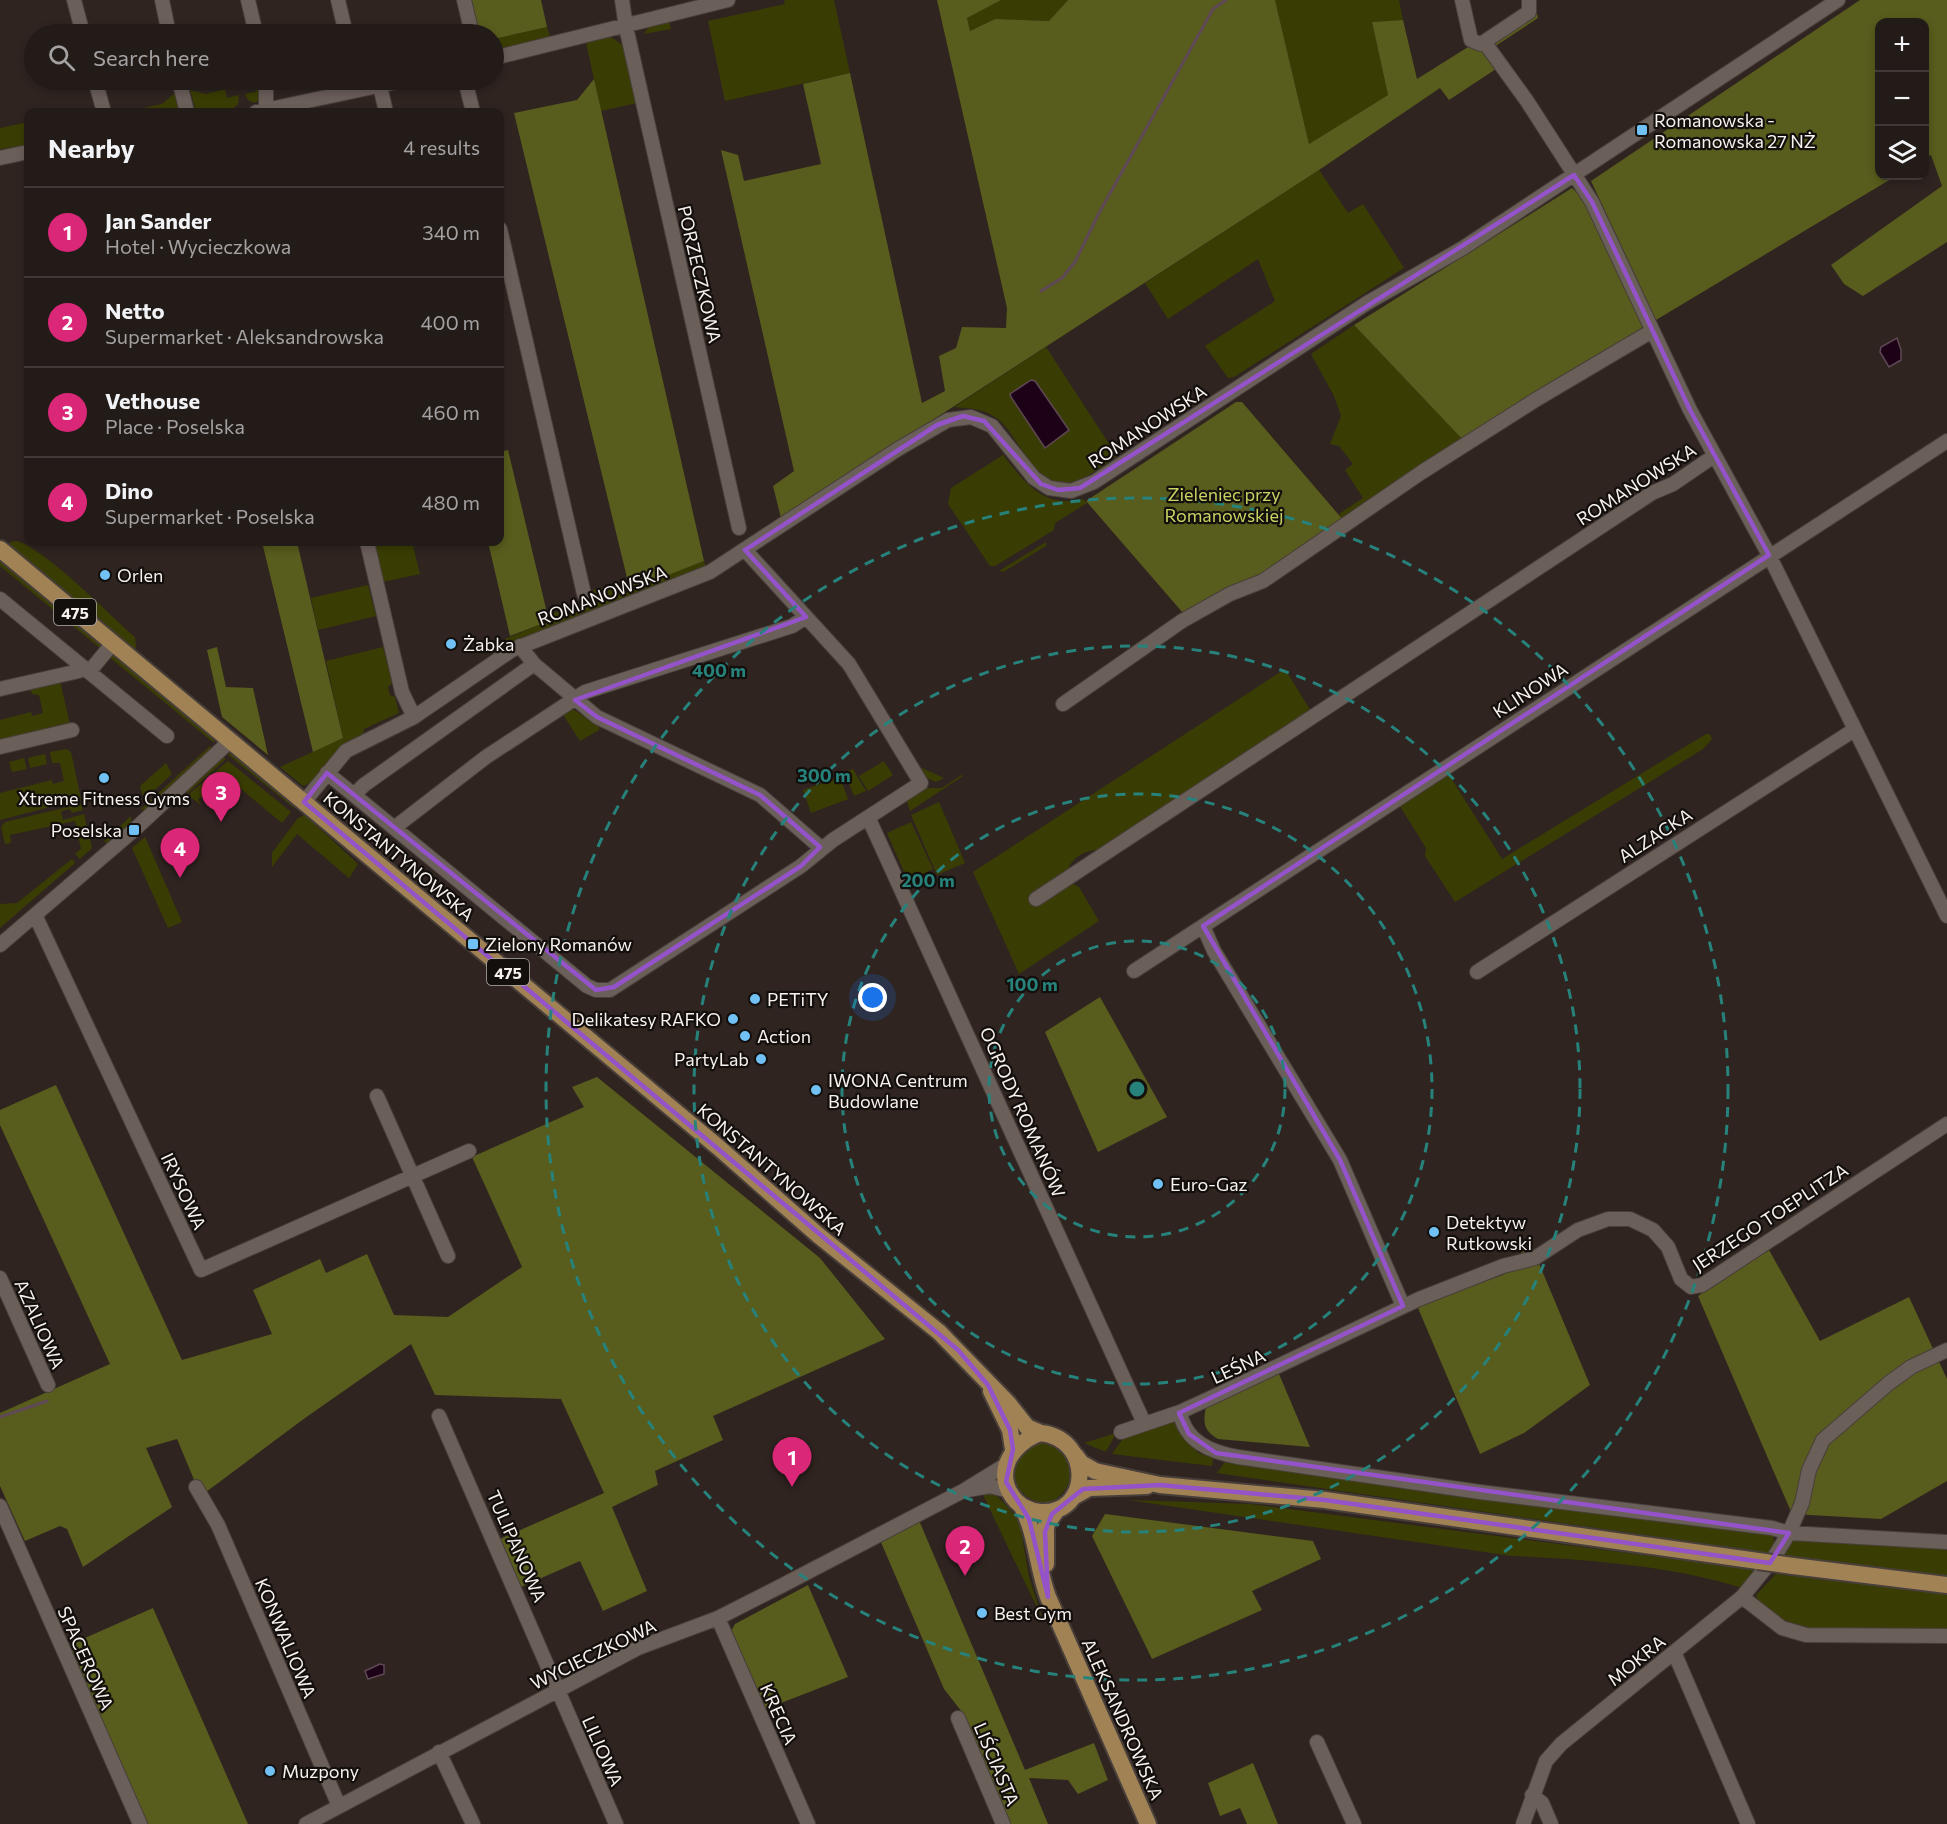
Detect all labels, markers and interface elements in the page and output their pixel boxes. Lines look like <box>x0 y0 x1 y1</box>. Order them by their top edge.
map controls <box>1875 18 1929 180</box>
button: + <box>1875 18 1929 72</box>
search box <box>24 24 504 90</box>
icon: search <box>45 41 78 74</box>
text: Search here <box>93 44 209 71</box>
button: − <box>1875 72 1929 126</box>
place label: Romanowska - Romanowska 27 NŻ <box>1654 109 1816 152</box>
marker: Romanowska - Romanowska 27 NŻ <box>1635 123 1649 137</box>
button: layers <box>1875 126 1929 180</box>
text: Nearby <box>48 132 135 163</box>
text: 4 results <box>403 135 480 159</box>
street label: PORZECZKOWA <box>673 203 727 345</box>
text: Jan Sander <box>105 207 212 234</box>
text: 1 <box>63 220 72 244</box>
text: 340 m <box>422 220 480 244</box>
text: Hotel · Wycieczkowa <box>105 234 291 258</box>
text: Netto <box>105 297 165 324</box>
text: 2 <box>62 310 73 334</box>
text: 400 m <box>421 310 480 334</box>
text: Supermarket · Aleksandrowska <box>105 324 384 348</box>
street label: ROMANOWSKA <box>1084 380 1210 472</box>
text: Vethouse <box>105 387 200 414</box>
text: 3 <box>62 400 73 424</box>
text: 460 m <box>422 400 480 424</box>
text: Place · Poselska <box>105 414 245 438</box>
street label: ROMANOWSKA <box>1572 438 1700 530</box>
text: Dino <box>105 477 153 504</box>
park label: Zieleniec przy Romanowskiej <box>1164 483 1284 526</box>
text: 4 <box>61 490 74 514</box>
text: 480 m <box>422 490 480 514</box>
text: Supermarket · Poselska <box>105 504 315 528</box>
street label: ROMANOWSKA <box>534 560 670 630</box>
place label: Orlen <box>117 564 163 586</box>
marker: Orlen <box>98 568 112 582</box>
road number: 475 <box>54 599 96 625</box>
place label: Żabka <box>463 633 514 655</box>
marker: Żabka <box>444 637 458 651</box>
street label: KLINOWA <box>1488 658 1572 722</box>
text: 400 m <box>692 659 746 681</box>
text: 300 m <box>797 764 851 786</box>
marker: Xtreme Fitness Gyms <box>97 771 111 785</box>
pin: 3 <box>202 772 240 822</box>
street label: KONSTANTYNOWSKA <box>319 786 479 926</box>
place label: Xtreme Fitness Gyms <box>18 787 190 809</box>
street label: ALZACKA <box>1614 803 1696 867</box>
place label: Poselska <box>51 819 122 841</box>
marker: Poselska <box>127 823 141 837</box>
pin: 4 <box>160 828 200 878</box>
text: 200 m <box>901 869 955 891</box>
place label: Zielony Romanów <box>485 933 632 955</box>
marker: Zielony Romanów <box>466 937 480 951</box>
road number: 475 <box>487 959 529 985</box>
text: 100 m <box>1006 973 1058 995</box>
your location <box>858 983 887 1012</box>
place label: PETiTY <box>767 988 829 1010</box>
marker: PETiTY <box>748 992 762 1006</box>
place label: Delikatesy RAFKO <box>571 1008 721 1030</box>
marker: Delikatesy RAFKO <box>726 1012 740 1026</box>
street label: OGRODY ROMANÓW <box>975 1023 1071 1201</box>
place label: Action <box>757 1025 811 1047</box>
marker: Action <box>738 1029 752 1043</box>
place label: PartyLab <box>674 1048 749 1070</box>
marker: PartyLab <box>754 1052 768 1066</box>
place label: IWONA Centrum Budowlane <box>828 1069 968 1112</box>
centre of rings <box>1127 1079 1147 1099</box>
marker: IWONA Centrum Budowlane <box>809 1083 823 1097</box>
street label: KONSTANTYNOWSKA <box>693 1098 851 1240</box>
street label: IRYSOWA <box>157 1149 211 1233</box>
street label: JERZEGO TOEPLITZA <box>1688 1158 1852 1276</box>
place label: Euro-Gaz <box>1170 1173 1248 1195</box>
marker: Euro-Gaz <box>1151 1177 1165 1191</box>
place label: Detektyw Rutkowski <box>1446 1211 1532 1254</box>
marker: Detektyw Rutkowski <box>1427 1225 1441 1239</box>
street label: AZALIOWA <box>10 1276 70 1372</box>
street label: LEŚNA <box>1207 1344 1269 1388</box>
pin: 1 <box>772 1438 812 1487</box>
street label: TULIPANOWA <box>483 1487 551 1605</box>
pin: 2 <box>946 1526 984 1576</box>
street label: KONWALIOWA <box>251 1575 321 1701</box>
place label: Best Gym <box>994 1602 1072 1624</box>
street label: SPACEROWA <box>53 1603 119 1713</box>
marker: Best Gym <box>975 1606 989 1620</box>
street label: WYCIECZKOWA <box>527 1614 659 1694</box>
street label: MOKRA <box>1603 1630 1669 1690</box>
street label: ALEKSANDROWSKA <box>1077 1635 1169 1803</box>
street label: KRECIA <box>756 1680 802 1748</box>
street label: LILIOWA <box>578 1713 628 1789</box>
street label: LIŚCIASTA <box>970 1719 1024 1809</box>
place label: Muzpony <box>282 1760 359 1782</box>
marker: Muzpony <box>263 1764 277 1778</box>

